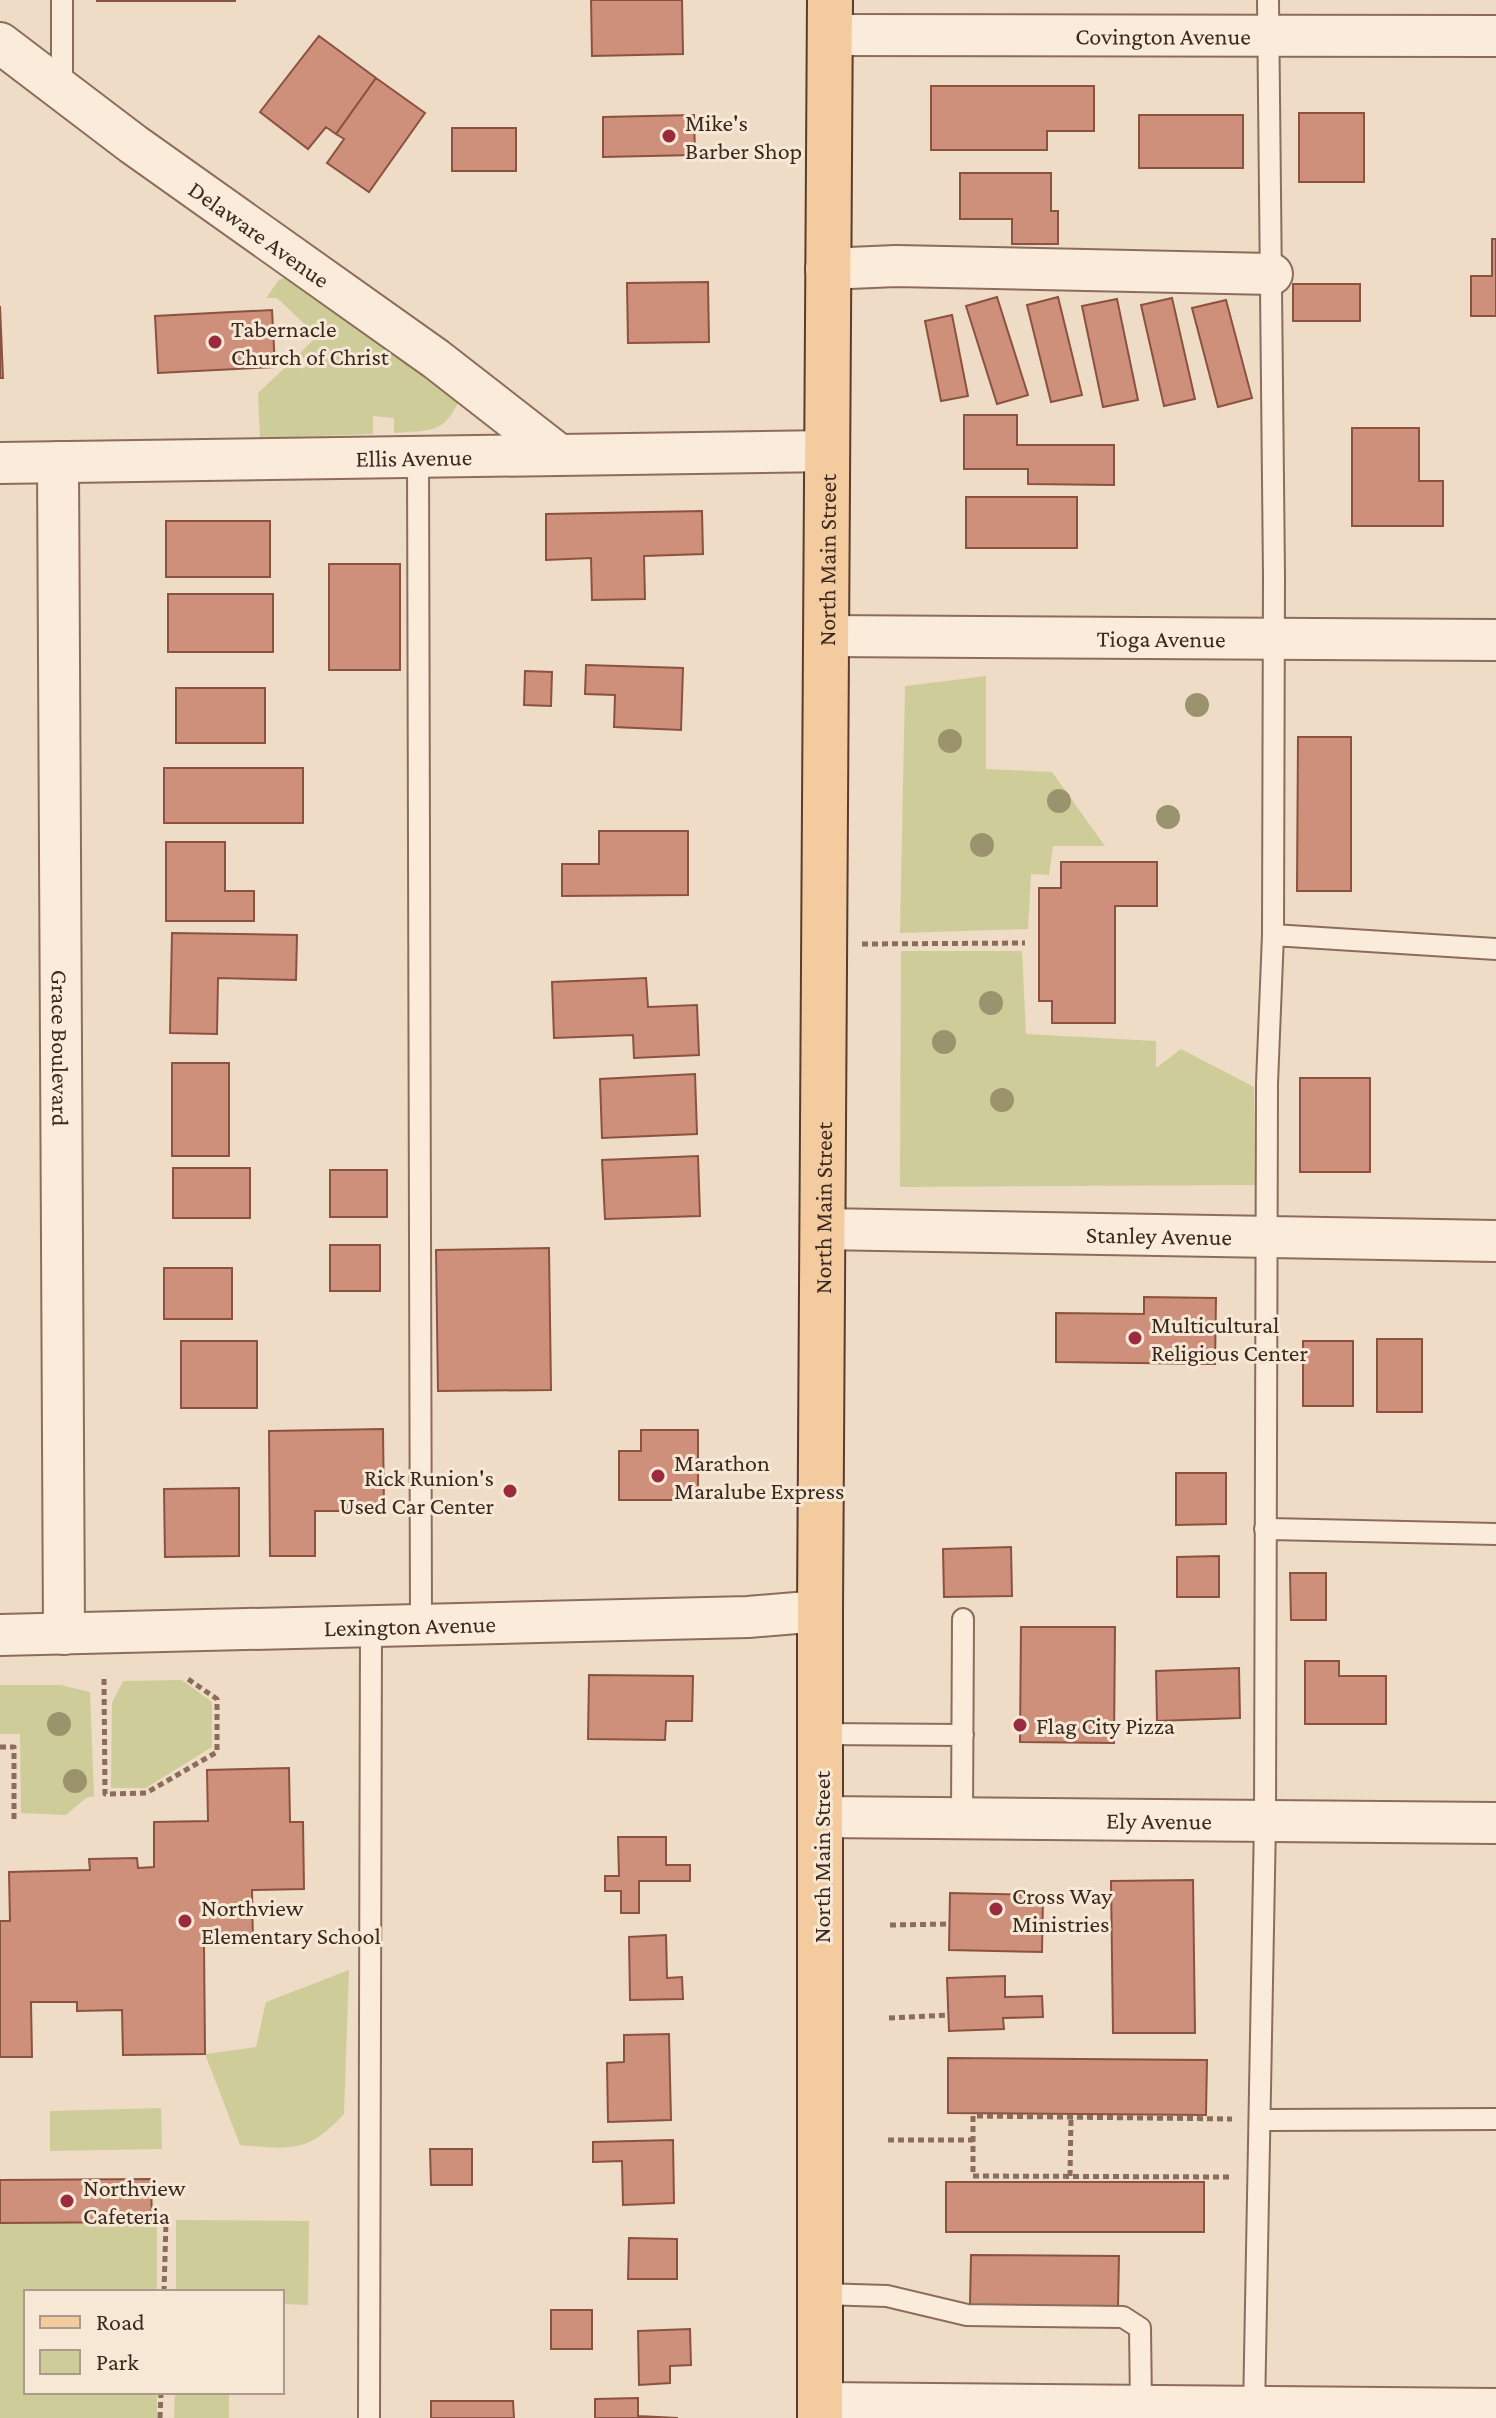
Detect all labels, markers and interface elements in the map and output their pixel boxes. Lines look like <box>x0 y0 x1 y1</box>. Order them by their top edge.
street label: Covington Avenue <box>1075 22 1251 49</box>
place label: Mike's Barber Shop <box>685 109 802 164</box>
marker: Mike's Barber Shop <box>660 127 678 145</box>
street label: Delaware Avenue <box>184 175 335 293</box>
place label: Tabernacle Church of Christ <box>231 315 390 370</box>
marker: Tabernacle Church of Christ <box>206 333 224 351</box>
street label: Ellis Avenue <box>355 443 472 471</box>
street label: North Main Street <box>812 473 841 646</box>
street label: Tioga Avenue <box>1096 624 1226 652</box>
street label: Grace Boulevard <box>47 970 75 1127</box>
street label: North Main Street <box>808 1121 837 1294</box>
street label: Stanley Avenue <box>1086 1220 1232 1250</box>
place label: Multicultural Religious Center <box>1151 1311 1308 1366</box>
marker: Multicultural Religious Center <box>1126 1329 1144 1347</box>
place label: Marathon Maralube Express <box>674 1449 845 1504</box>
place label: Rick Runion's Used Car Center <box>339 1464 494 1519</box>
marker: Marathon Maralube Express <box>649 1467 667 1485</box>
marker: Rick Runion's Used Car Center <box>501 1482 519 1500</box>
street label: Lexington Avenue <box>324 1610 496 1641</box>
place label: Flag City Pizza <box>1036 1712 1175 1739</box>
marker: Flag City Pizza <box>1011 1716 1029 1734</box>
street label: North Main Street <box>808 1770 835 1943</box>
street label: Ely Avenue <box>1106 1806 1212 1834</box>
place label: Cross Way Ministries <box>1012 1882 1113 1937</box>
place label: Northview Elementary School <box>201 1894 381 1949</box>
marker: Cross Way Ministries <box>987 1900 1005 1918</box>
marker: Northview Elementary School <box>176 1912 194 1930</box>
place label: Northview Cafeteria <box>83 2174 186 2229</box>
marker: Northview Cafeteria <box>58 2192 76 2210</box>
legend <box>24 2290 284 2394</box>
text: Road <box>96 2308 145 2335</box>
text: Park <box>96 2348 139 2375</box>

